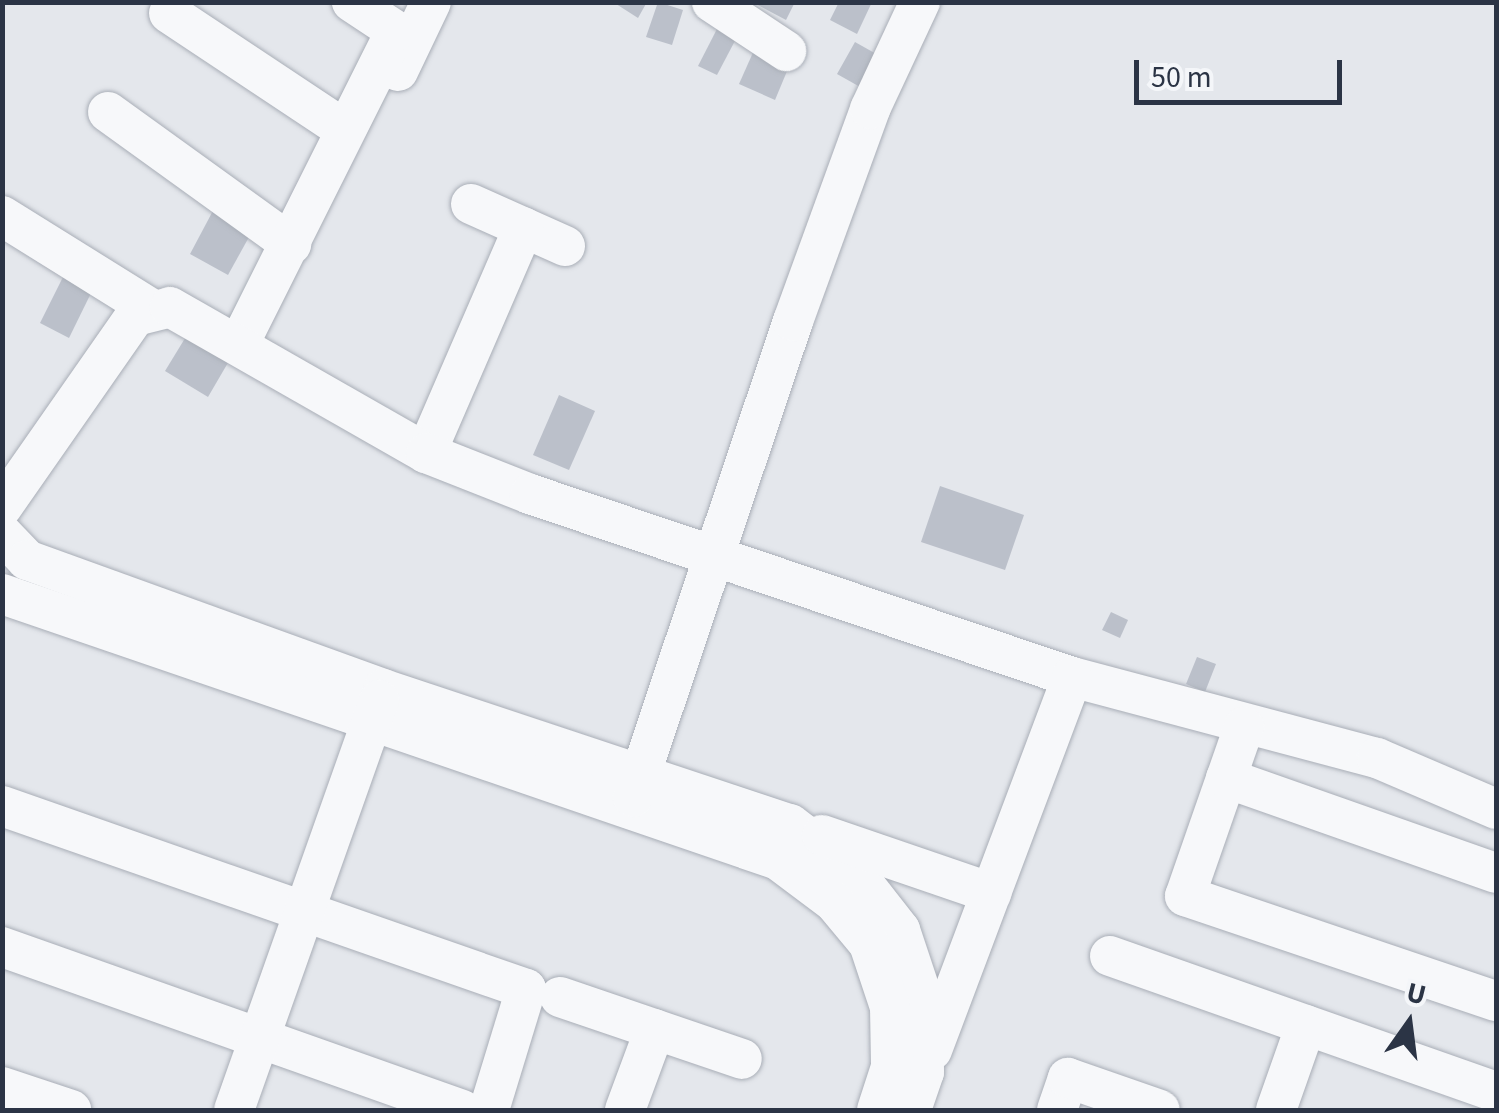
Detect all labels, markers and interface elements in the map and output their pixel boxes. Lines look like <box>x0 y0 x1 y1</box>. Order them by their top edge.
scale bar <box>1139 40 1346 102</box>
text: 50 m <box>1151 56 1212 99</box>
text: U <box>1402 972 1430 1016</box>
north arrow <box>1359 973 1459 1073</box>

